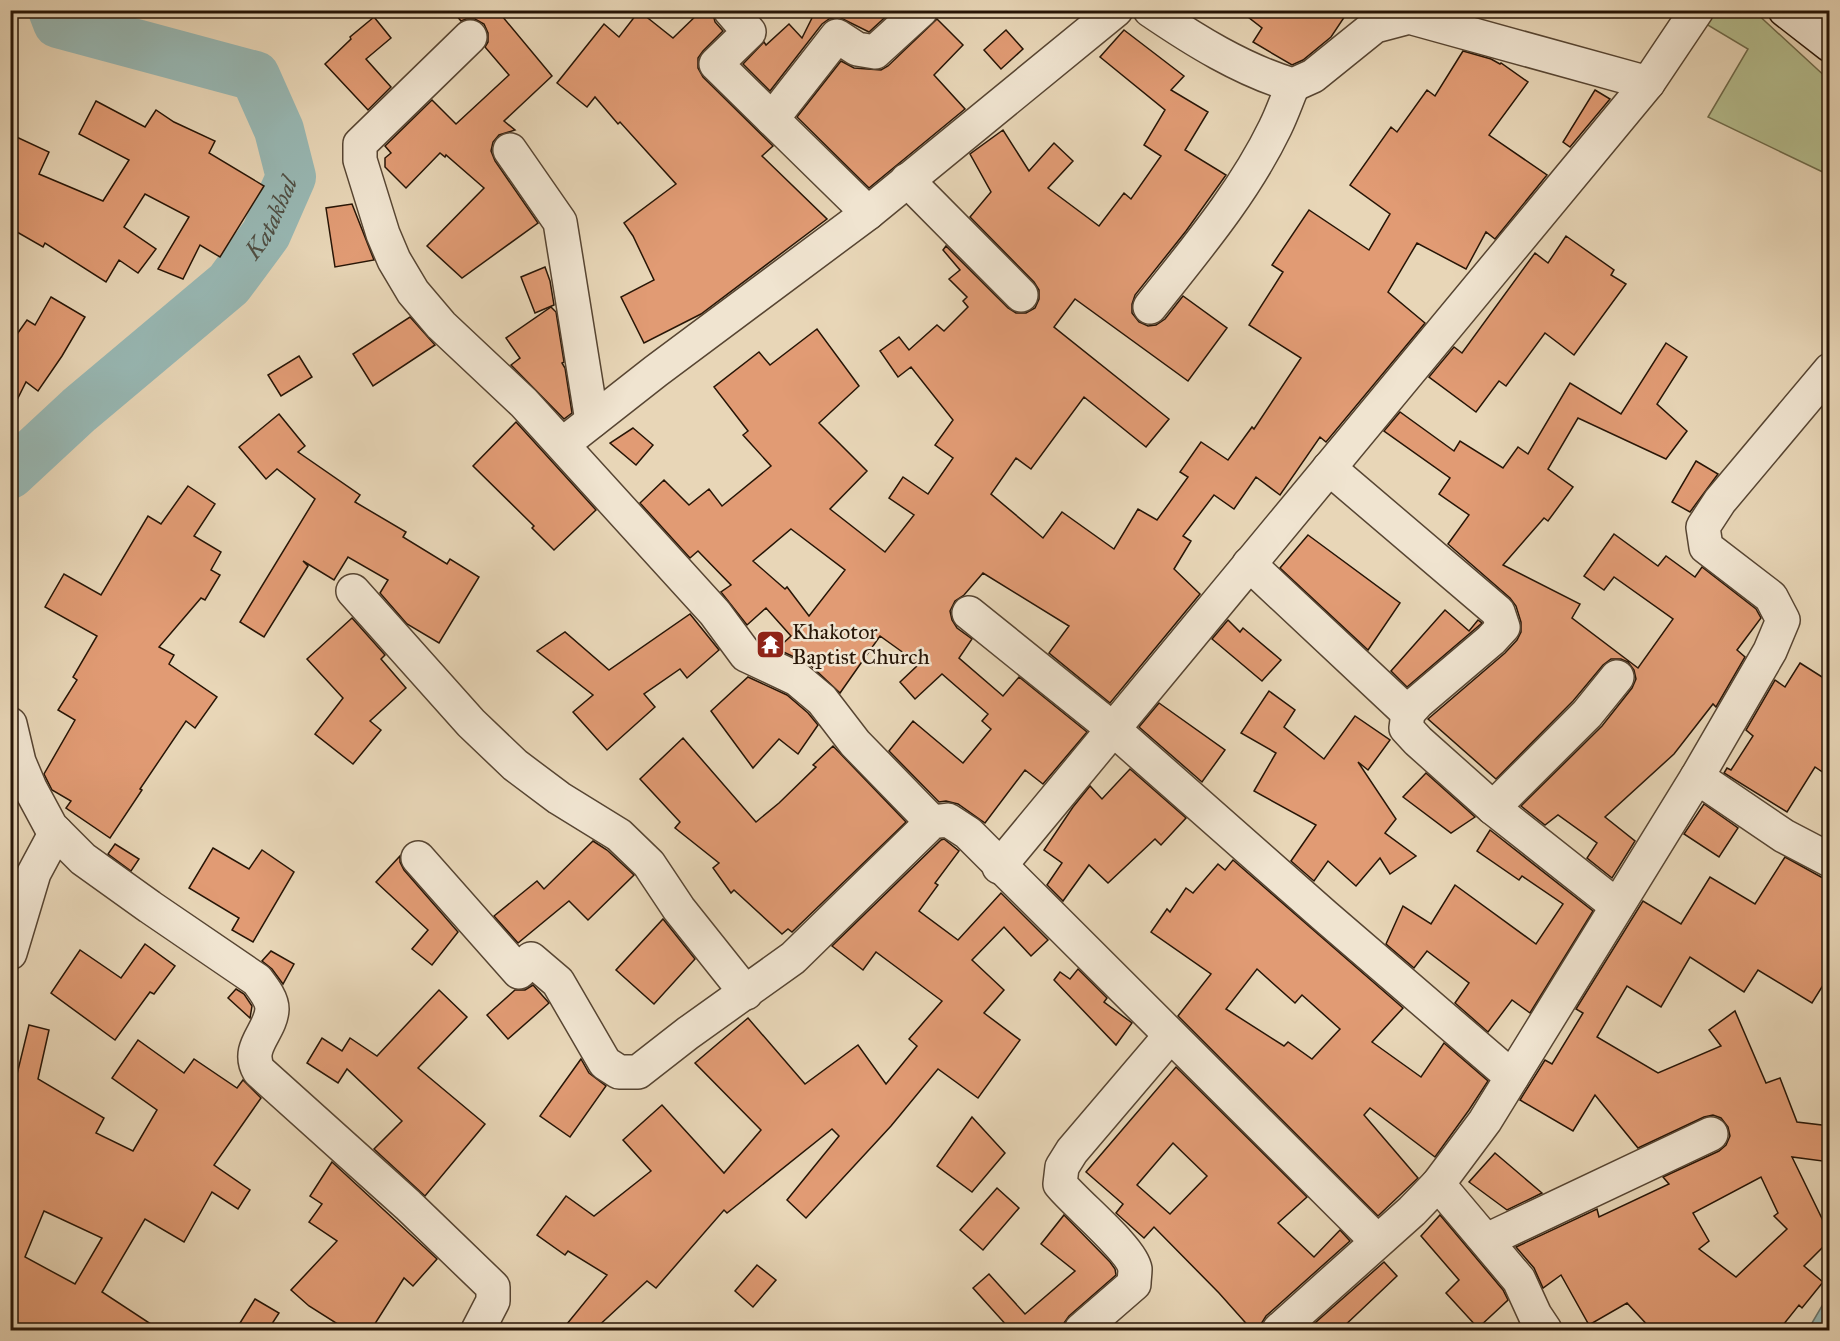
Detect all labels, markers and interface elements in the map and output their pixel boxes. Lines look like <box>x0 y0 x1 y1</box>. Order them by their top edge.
water label: Katakhal <box>237 170 305 266</box>
place label: Khakotor Baptist Church <box>792 618 930 670</box>
temple icon: Khakotor Baptist Church <box>755 628 787 660</box>

